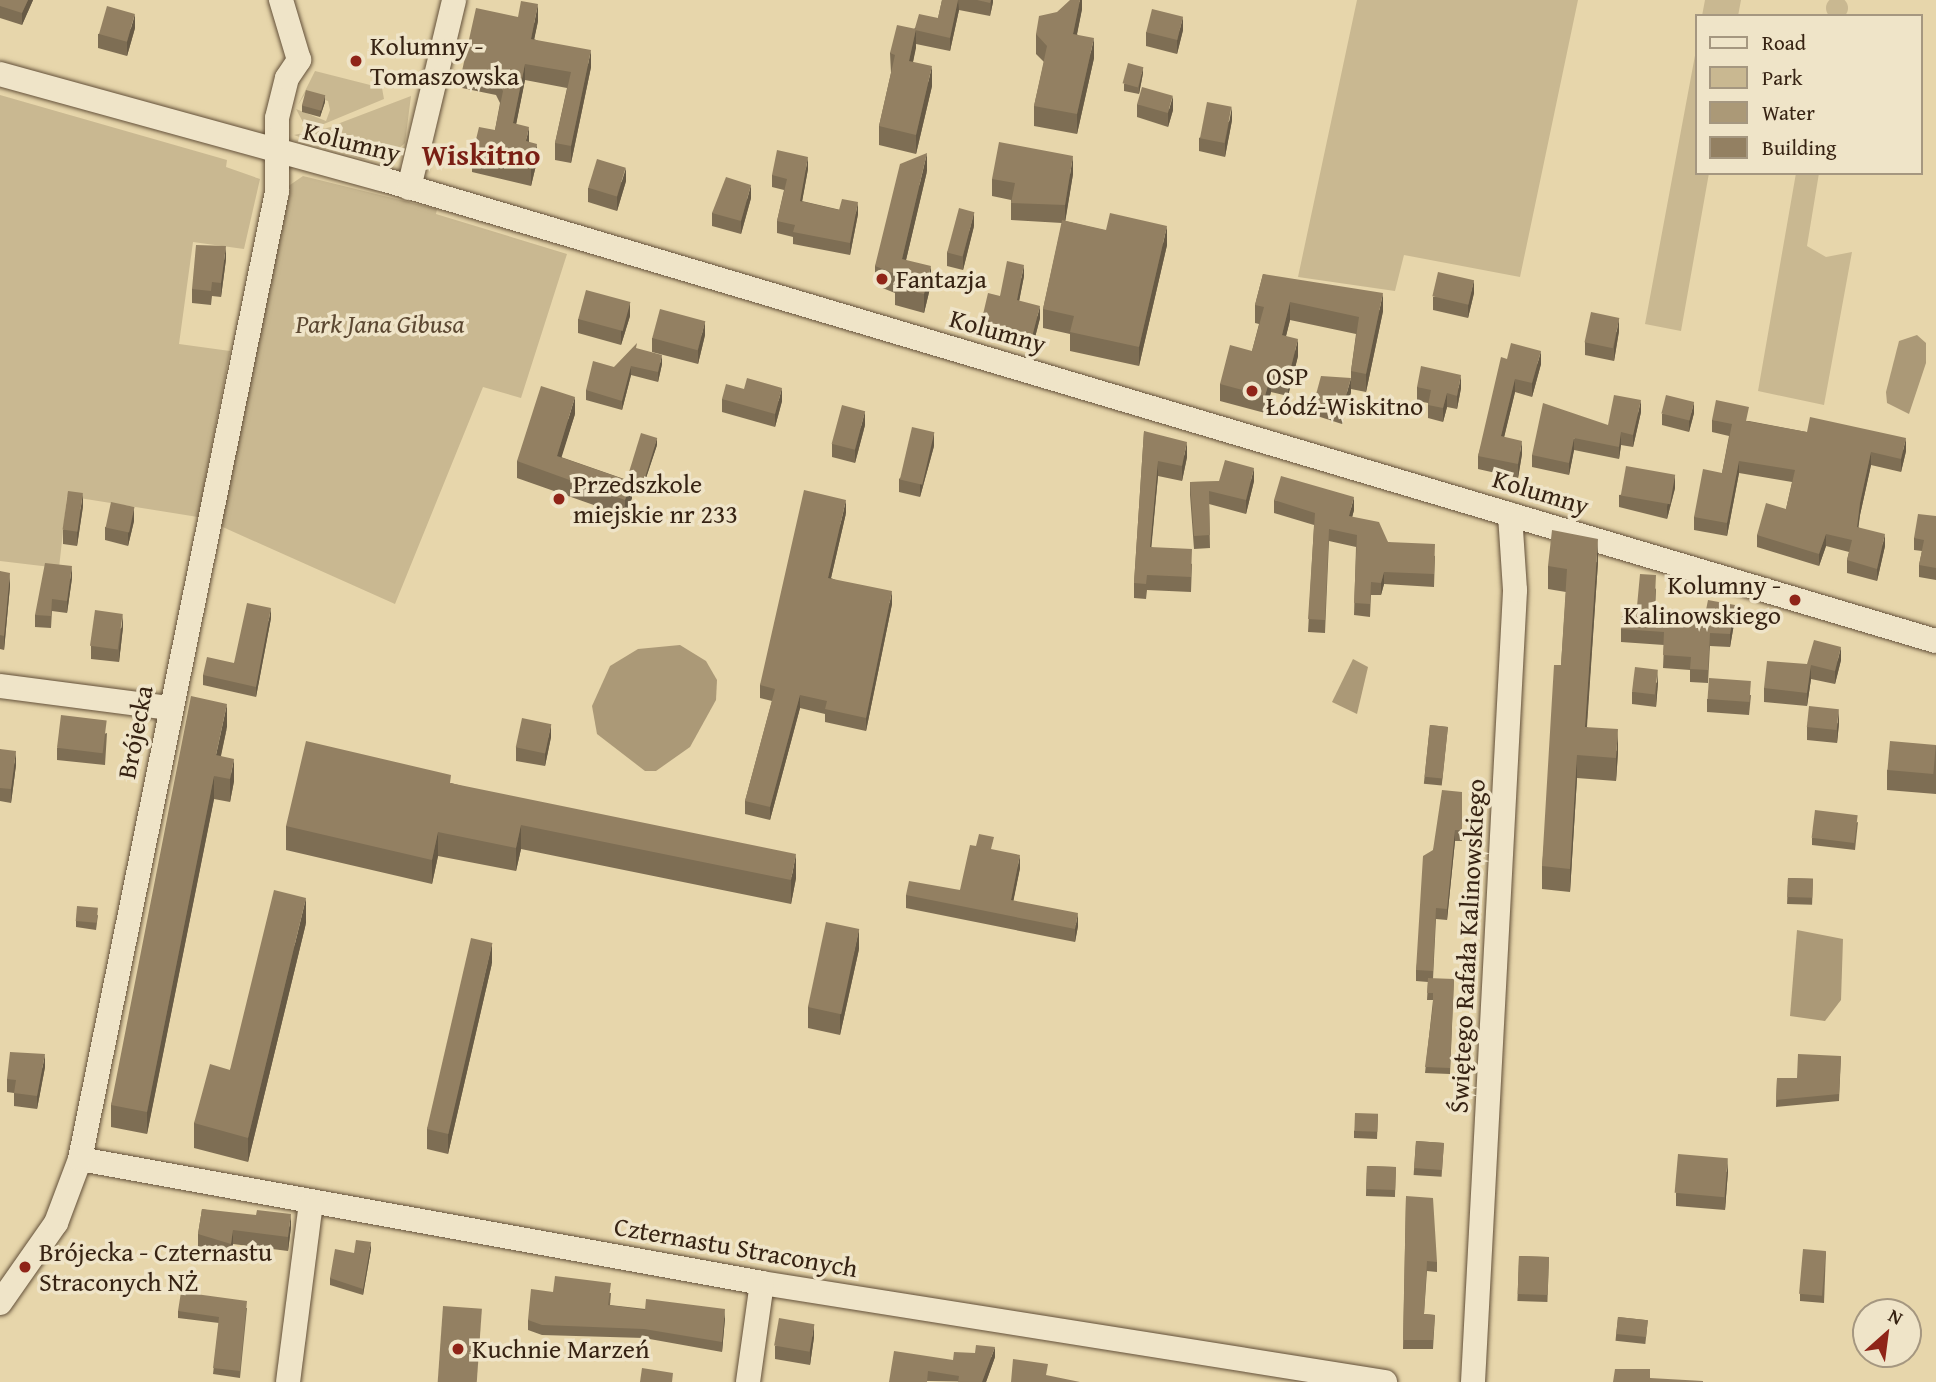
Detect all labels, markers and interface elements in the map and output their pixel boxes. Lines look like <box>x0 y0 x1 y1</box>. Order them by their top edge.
legend <box>1694 14 1922 175</box>
text: Road <box>1762 27 1806 58</box>
place label: Kolumny - Tomaszowska <box>370 30 519 92</box>
marker: Kolumny - Tomaszowska <box>348 53 364 69</box>
text: Park <box>1762 62 1803 93</box>
text: Water <box>1762 97 1815 128</box>
street label: Kolumny <box>300 115 404 169</box>
text: Building <box>1762 132 1836 163</box>
district label: Wiskitno <box>421 136 541 172</box>
place label: Fantazja <box>896 263 987 295</box>
marker: Fantazja <box>874 271 890 287</box>
street label: Kolumny <box>946 302 1050 360</box>
park label: Park Jana Gibusa <box>296 308 464 340</box>
place label: OSP Łódź-Wiskitno <box>1266 360 1423 422</box>
marker: OSP Łódź-Wiskitno <box>1244 383 1260 399</box>
street label: Kolumny <box>1489 463 1593 521</box>
place label: Przedszkole miejskie nr 233 <box>573 468 738 530</box>
marker: Przedszkole miejskie nr 233 <box>551 491 567 507</box>
place label: Kolumny - Kalinowskiego <box>1624 569 1781 630</box>
marker: Kolumny - Kalinowskiego <box>1787 592 1803 608</box>
street label: Brójecka <box>111 683 159 781</box>
street label: Świętego Rafała Kalinowskiego <box>1443 778 1491 1114</box>
street label: Czternastu Straconych <box>612 1210 860 1284</box>
place label: Brójecka - Czternastu Straconych NŻ <box>39 1236 272 1298</box>
marker: Brójecka - Czternastu Straconych NŻ <box>17 1259 33 1275</box>
north arrow <box>1852 1298 1922 1368</box>
text: N <box>1884 1301 1908 1332</box>
place label: Kuchnie Marzeń <box>472 1333 650 1365</box>
marker: Kuchnie Marzeń <box>450 1341 466 1357</box>

